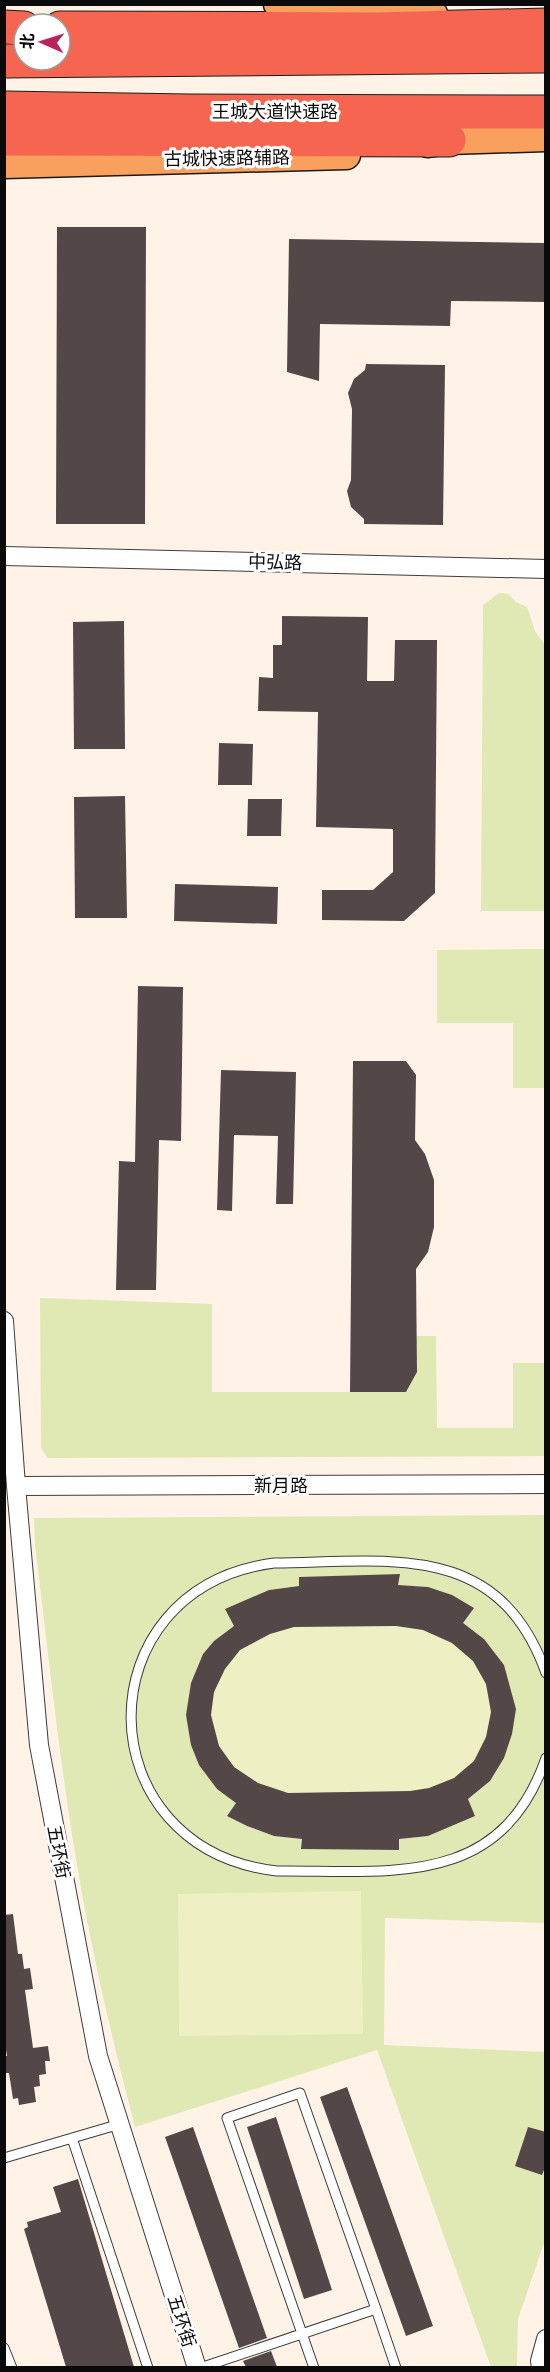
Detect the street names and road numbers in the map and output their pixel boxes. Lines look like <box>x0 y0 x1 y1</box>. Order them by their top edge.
street label: 王城大道快速路 <box>212 99 338 124</box>
street label: 古城快速路辅路 <box>164 144 290 172</box>
street label: 中弘路 <box>248 549 302 575</box>
street label: 新月路 <box>254 1473 308 1498</box>
street label: 五环街 <box>42 1823 76 1881</box>
street label: 五环街 <box>162 2291 202 2351</box>

